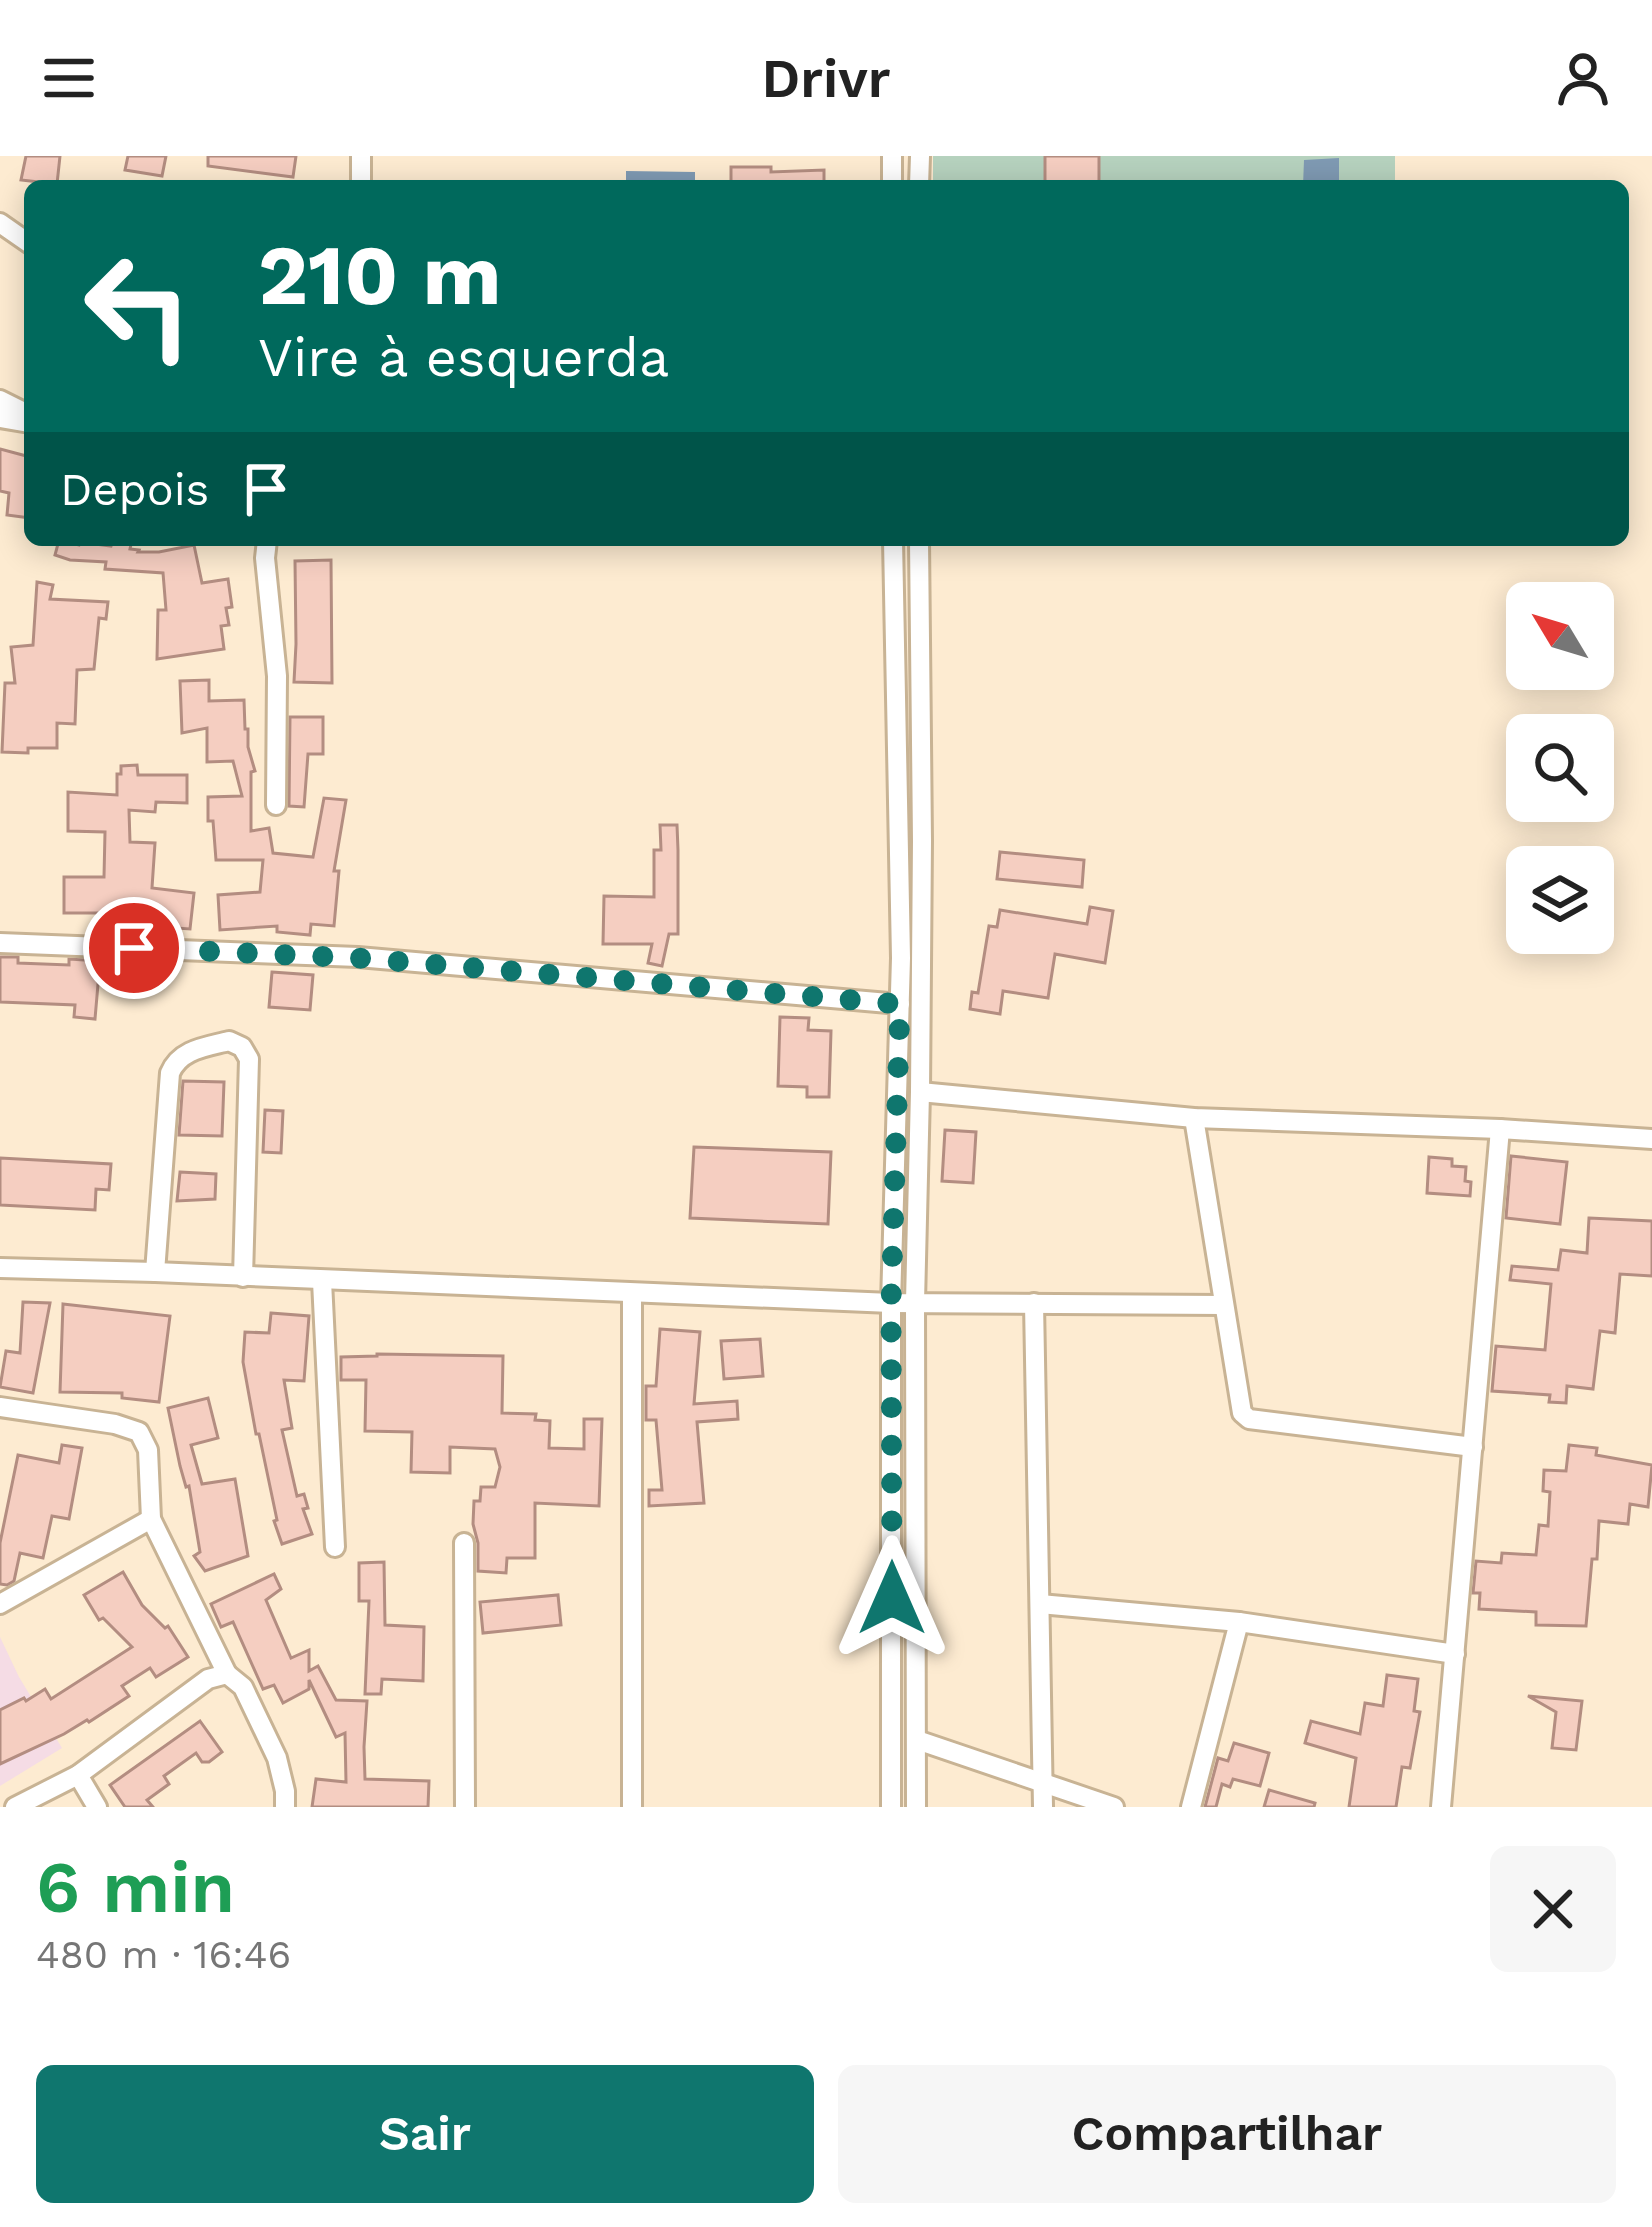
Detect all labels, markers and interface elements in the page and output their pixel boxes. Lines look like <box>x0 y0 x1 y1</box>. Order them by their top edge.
icon: menu <box>36 45 102 111</box>
icon: person <box>1550 45 1616 111</box>
text: Drivr <box>762 47 890 110</box>
text: 210 m <box>258 226 501 324</box>
icon: left <box>60 228 216 384</box>
text: Vire à esquerda <box>258 326 669 389</box>
icon: arrive <box>233 456 299 522</box>
text: Depois <box>60 463 209 516</box>
north arrow <box>1506 582 1614 690</box>
map controls <box>1506 582 1614 954</box>
button: search <box>1506 714 1614 822</box>
button: layers <box>1506 846 1614 954</box>
pin <box>83 897 185 999</box>
icon: arrive <box>101 915 167 981</box>
position arrow <box>829 1535 955 1661</box>
text: 6 min <box>36 1845 235 1929</box>
button: close <box>1490 1846 1616 1972</box>
text: 480 m · 16:46 <box>36 1932 291 1977</box>
button: Sair <box>36 2065 814 2203</box>
button: Compartilhar <box>838 2065 1616 2203</box>

